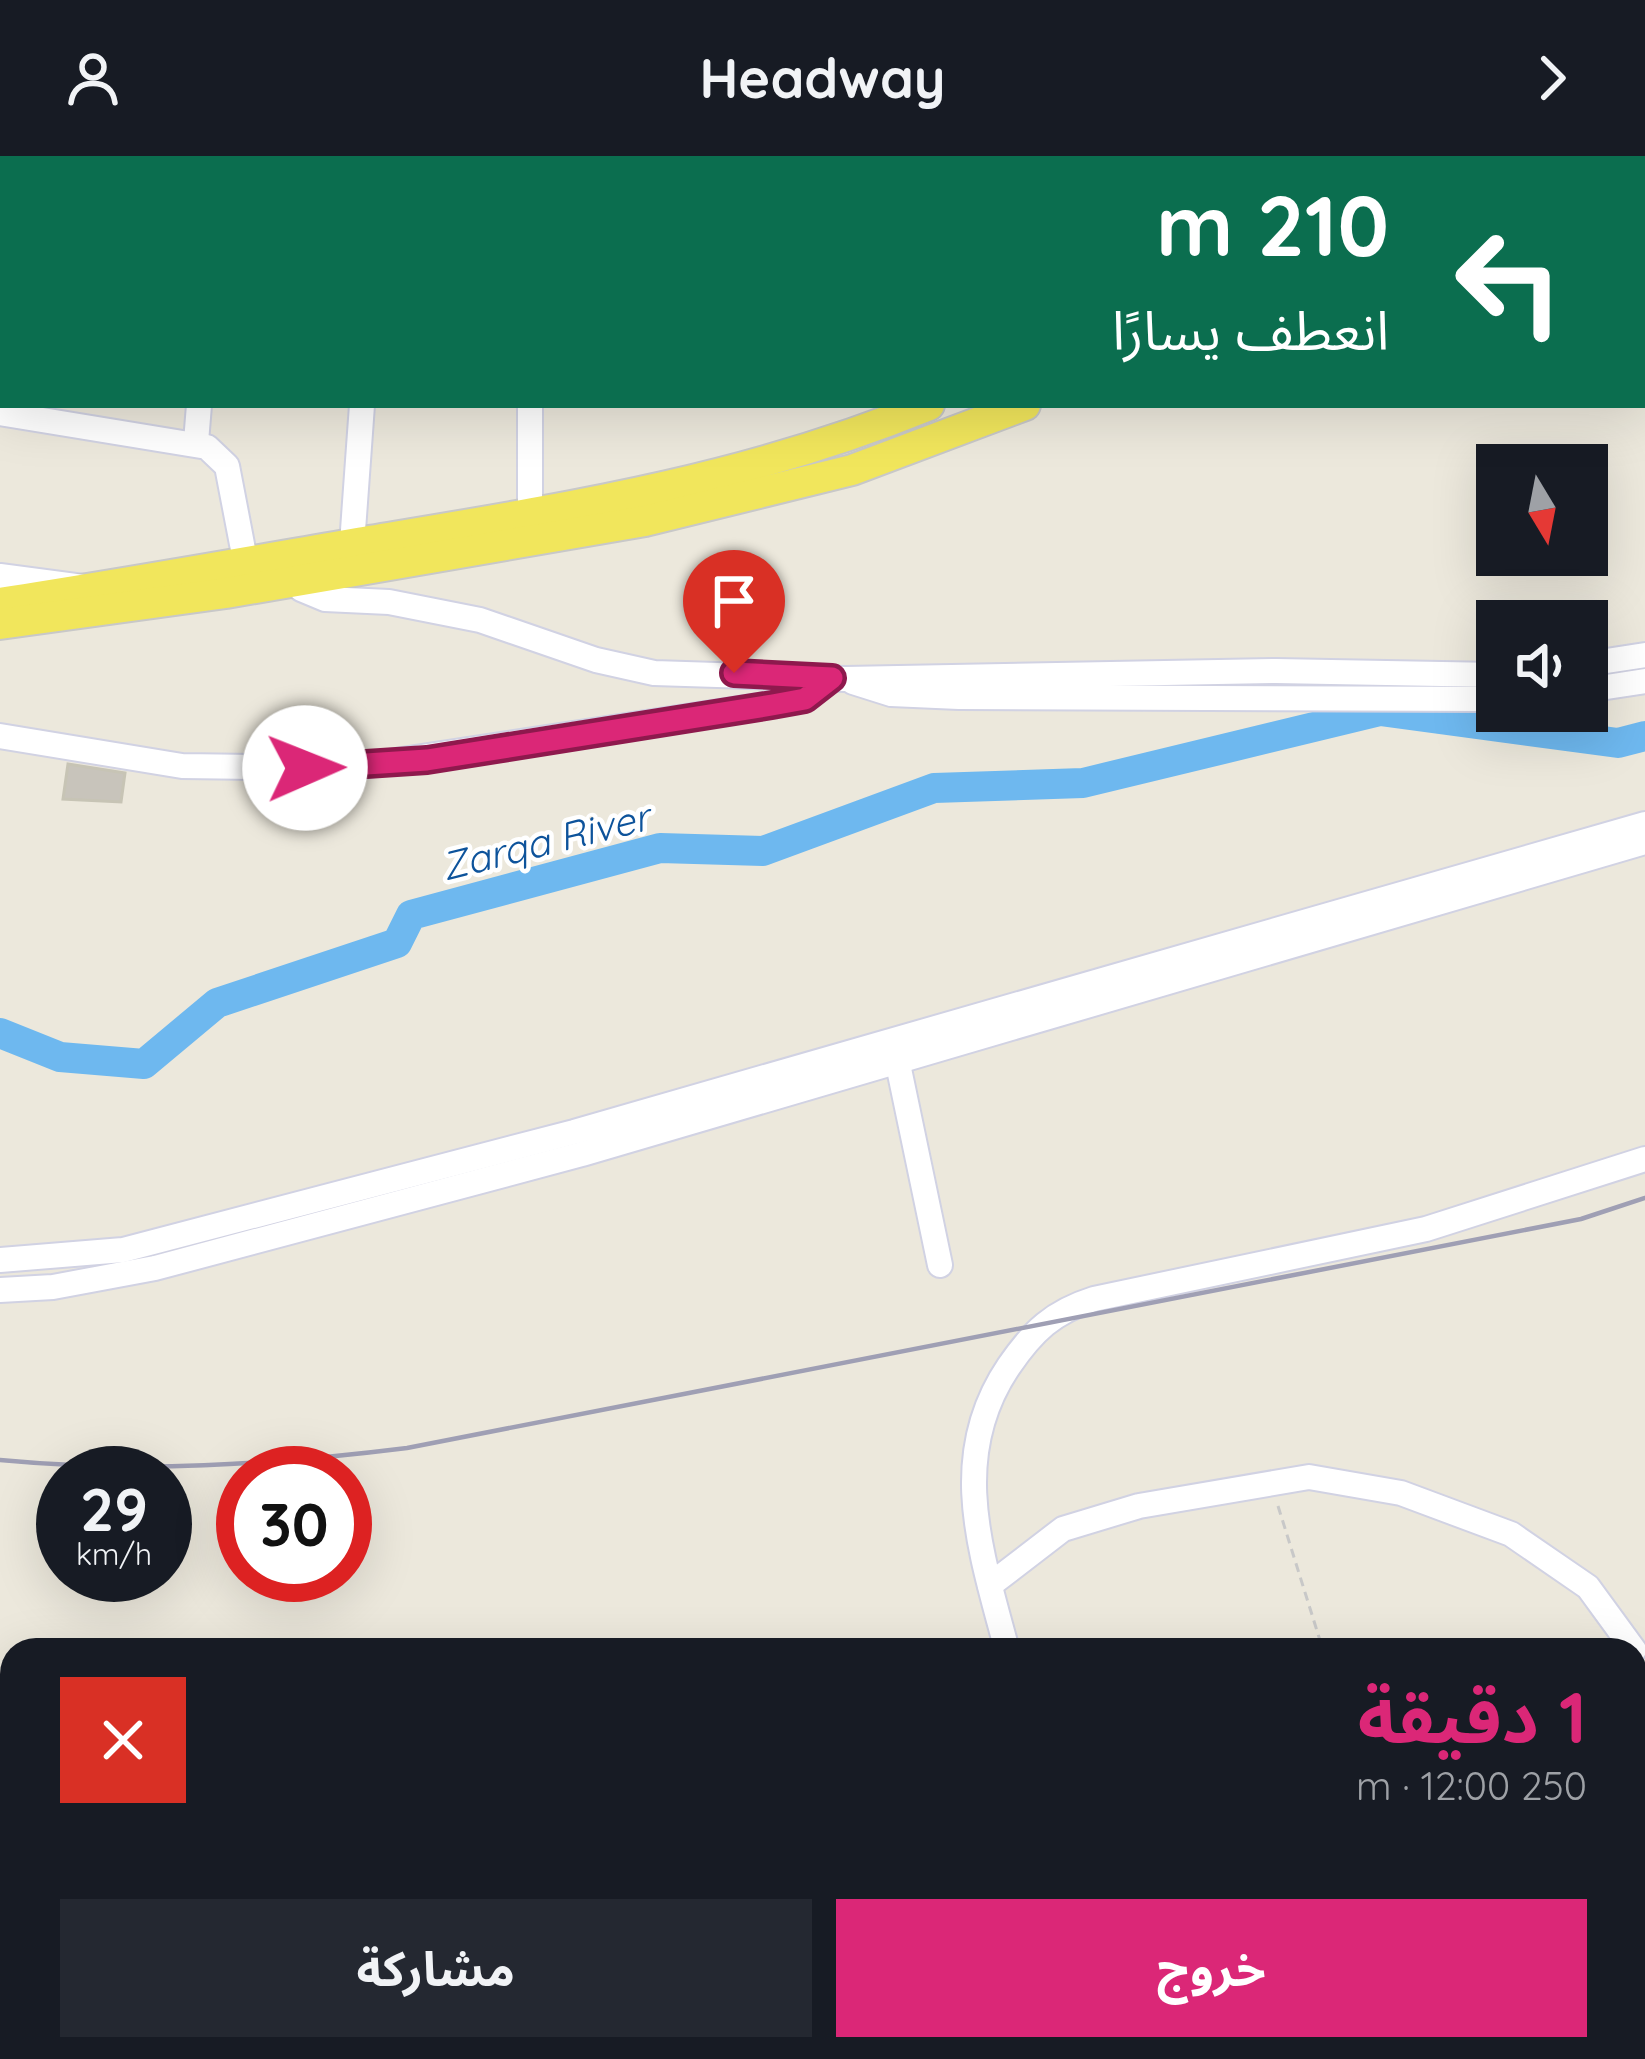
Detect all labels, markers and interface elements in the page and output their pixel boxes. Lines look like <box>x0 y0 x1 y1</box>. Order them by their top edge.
text: Headway <box>699 44 946 112</box>
icon: person <box>60 45 126 111</box>
icon: forward <box>1519 45 1585 111</box>
text: 210 m <box>1156 172 1389 277</box>
icon: left <box>1431 204 1587 360</box>
text: انعطف يسارًا <box>1112 296 1389 364</box>
north arrow <box>1476 444 1608 576</box>
map controls <box>1476 444 1608 732</box>
pin <box>683 550 785 673</box>
icon: arrive <box>701 568 767 634</box>
button: sound <box>1476 600 1608 732</box>
position arrow <box>242 705 368 831</box>
water label: Zarqa River <box>436 790 659 891</box>
speed limit sign: 30 <box>216 1446 372 1602</box>
text: 29 <box>80 1471 148 1546</box>
text: km/h <box>76 1535 152 1573</box>
text: 1 دقيقة <box>1358 1671 1587 1761</box>
button: close <box>60 1677 186 1803</box>
text: 250 m · 12:00 <box>1356 1761 1587 1810</box>
button: مشاركة <box>60 1899 812 2037</box>
button: خروج <box>836 1899 1587 2037</box>

